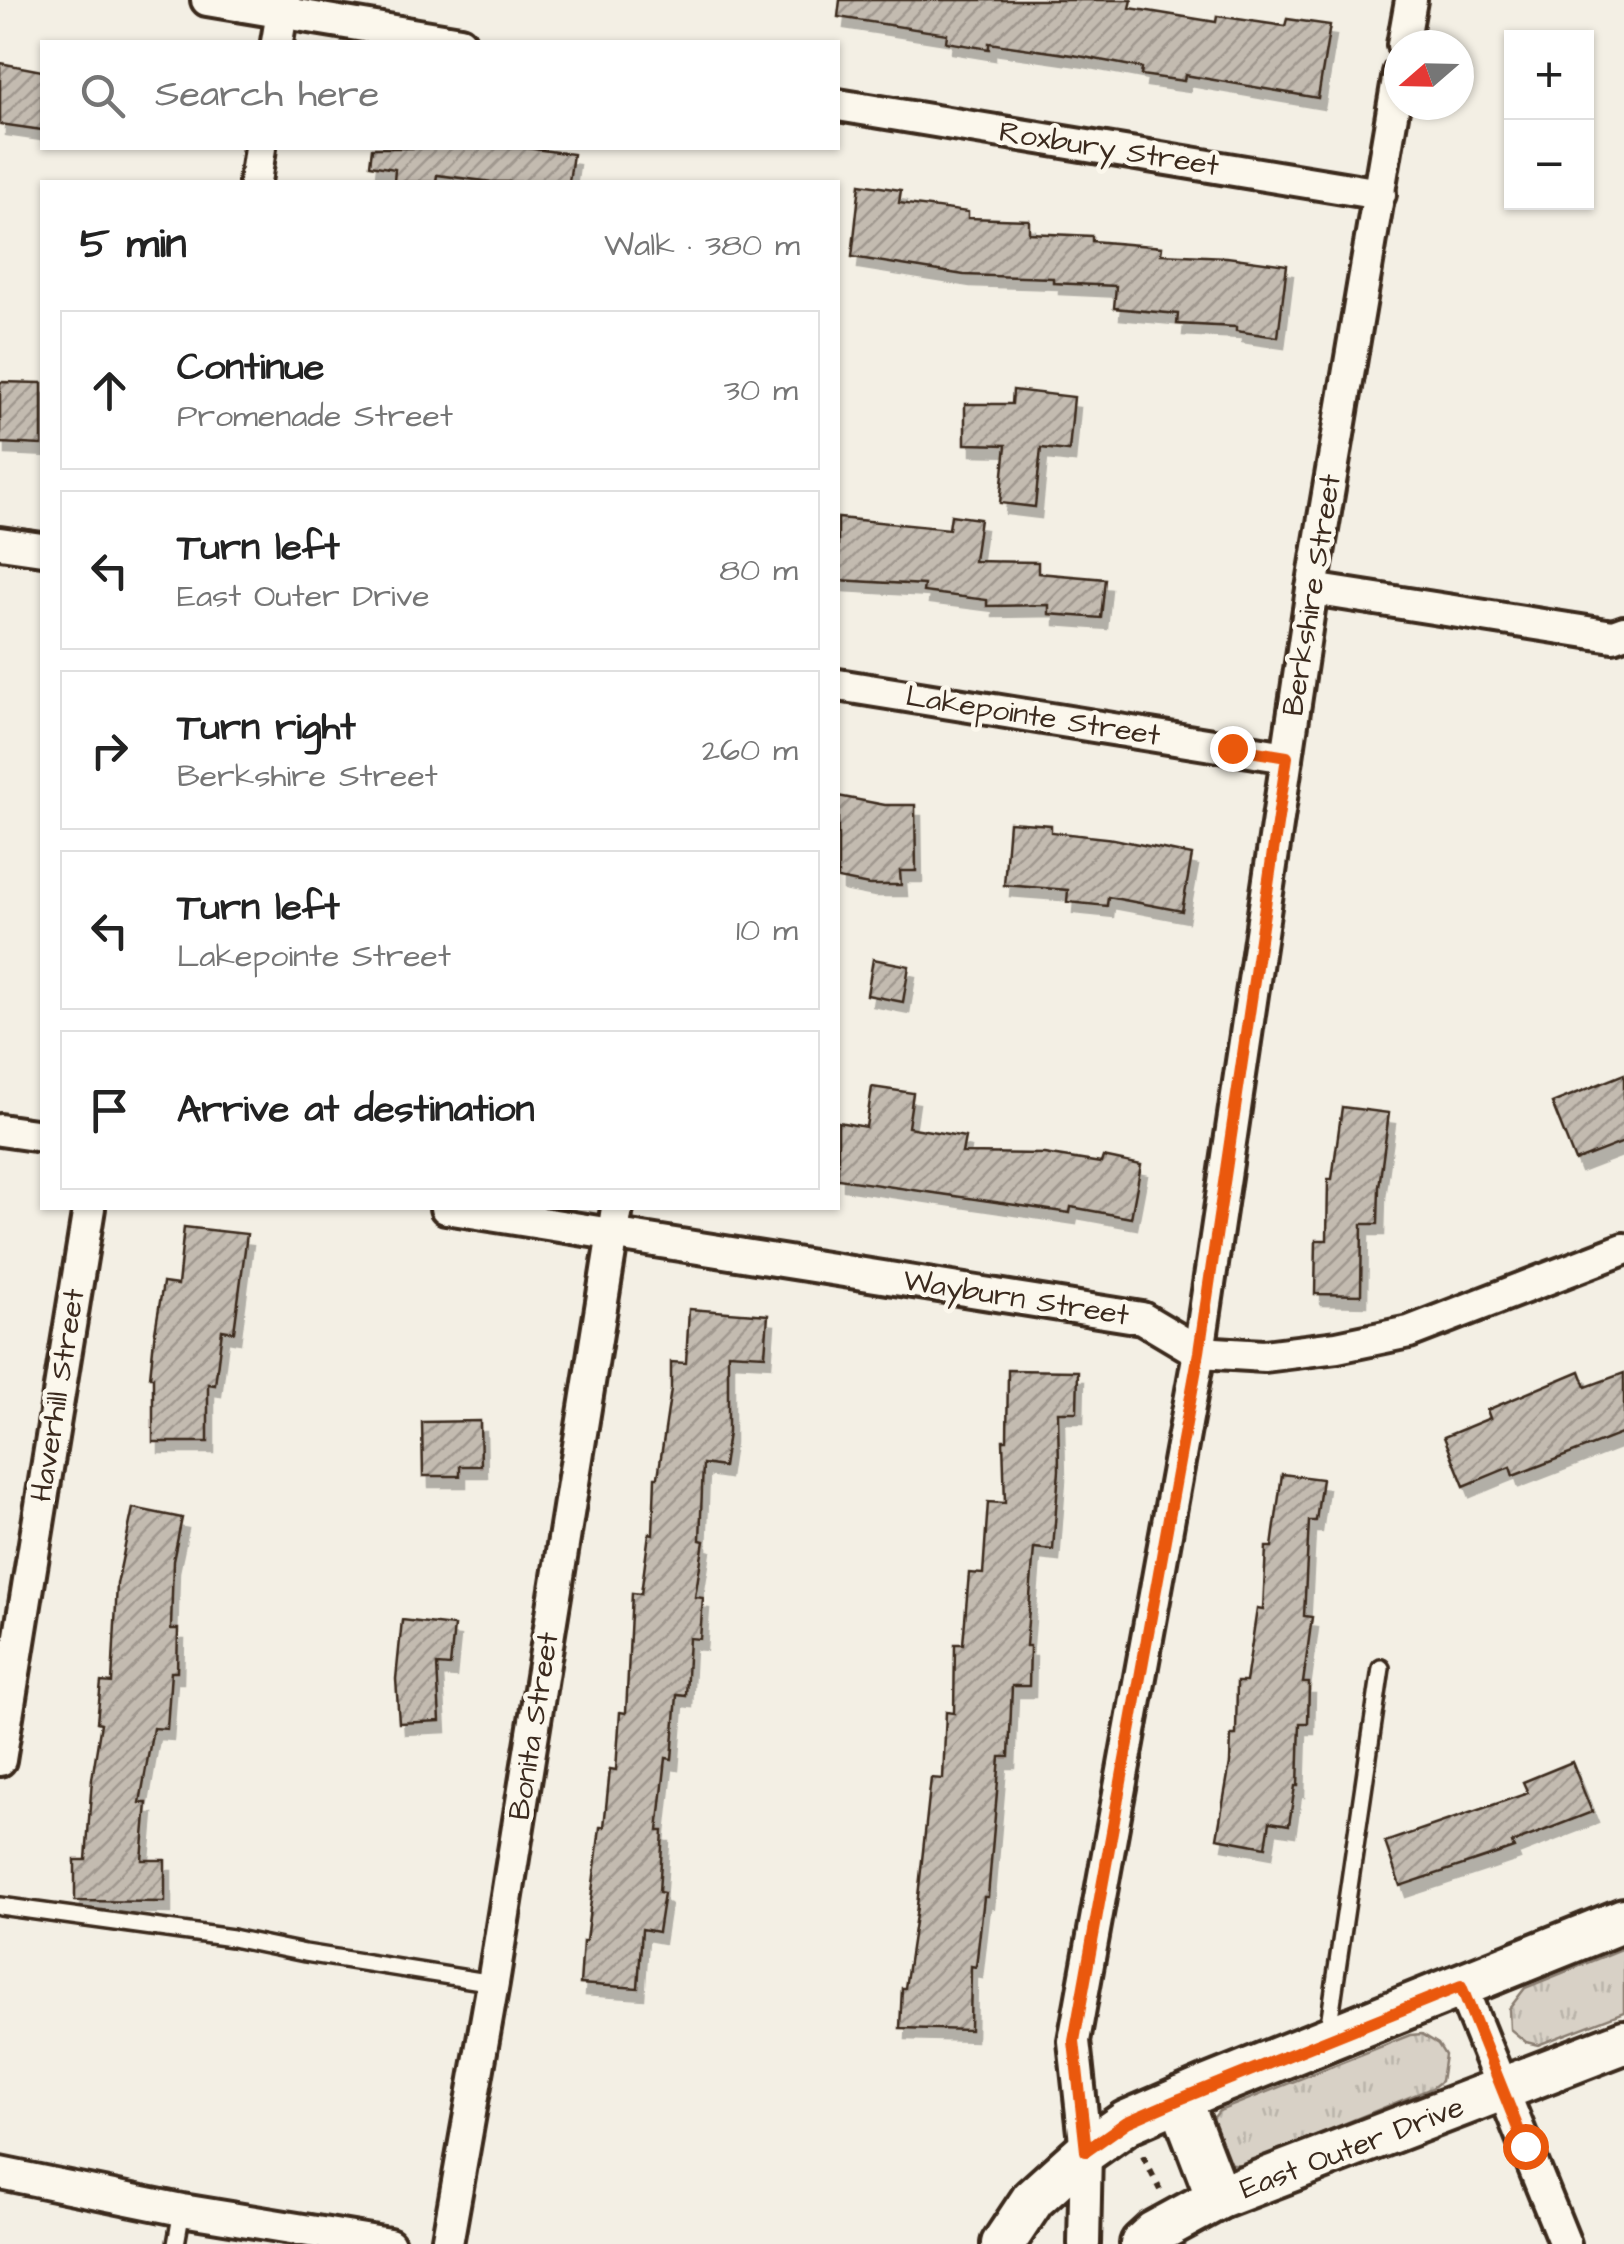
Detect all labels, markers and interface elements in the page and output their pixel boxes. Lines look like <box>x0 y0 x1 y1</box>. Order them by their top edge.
north arrow <box>1384 30 1474 120</box>
map controls <box>1504 30 1594 210</box>
button: + <box>1504 30 1594 120</box>
search box <box>40 40 840 150</box>
icon: search <box>75 68 130 123</box>
text: Search here <box>155 69 379 121</box>
street label: Roxbury Street <box>996 111 1222 188</box>
button: − <box>1504 120 1594 210</box>
text: 5 min <box>80 216 187 274</box>
text: Walk · 380 m <box>604 223 800 268</box>
text: Continue <box>177 342 324 394</box>
icon: ahead <box>82 363 137 418</box>
text: 30 m <box>724 368 798 413</box>
text: Promenade Street <box>177 394 453 439</box>
street label: Berkshire Street <box>1272 471 1352 719</box>
text: Turn left <box>177 522 340 574</box>
icon: left <box>82 543 137 598</box>
text: 80 m <box>719 548 798 593</box>
text: East Outer Drive <box>177 574 430 619</box>
street label: Lakepointe Street <box>903 675 1163 757</box>
text: Turn right <box>177 702 356 754</box>
icon: right <box>82 723 137 778</box>
route end <box>1210 726 1256 772</box>
text: 260 m <box>702 728 798 773</box>
text: Berkshire Street <box>177 754 438 799</box>
text: Turn left <box>177 882 340 934</box>
icon: left <box>82 903 137 958</box>
text: 10 m <box>736 908 798 953</box>
text: Lakepointe Street <box>177 934 451 979</box>
icon: arrive <box>82 1083 137 1138</box>
text: Arrive at destination <box>177 1084 534 1136</box>
street label: Wayburn Street <box>900 1259 1132 1338</box>
street label: Haverhill Street <box>20 1285 96 1505</box>
street label: Bonita Street <box>498 1629 570 1823</box>
street label: East Outer Drive <box>1234 2086 1470 2210</box>
route start <box>1503 2124 1549 2170</box>

